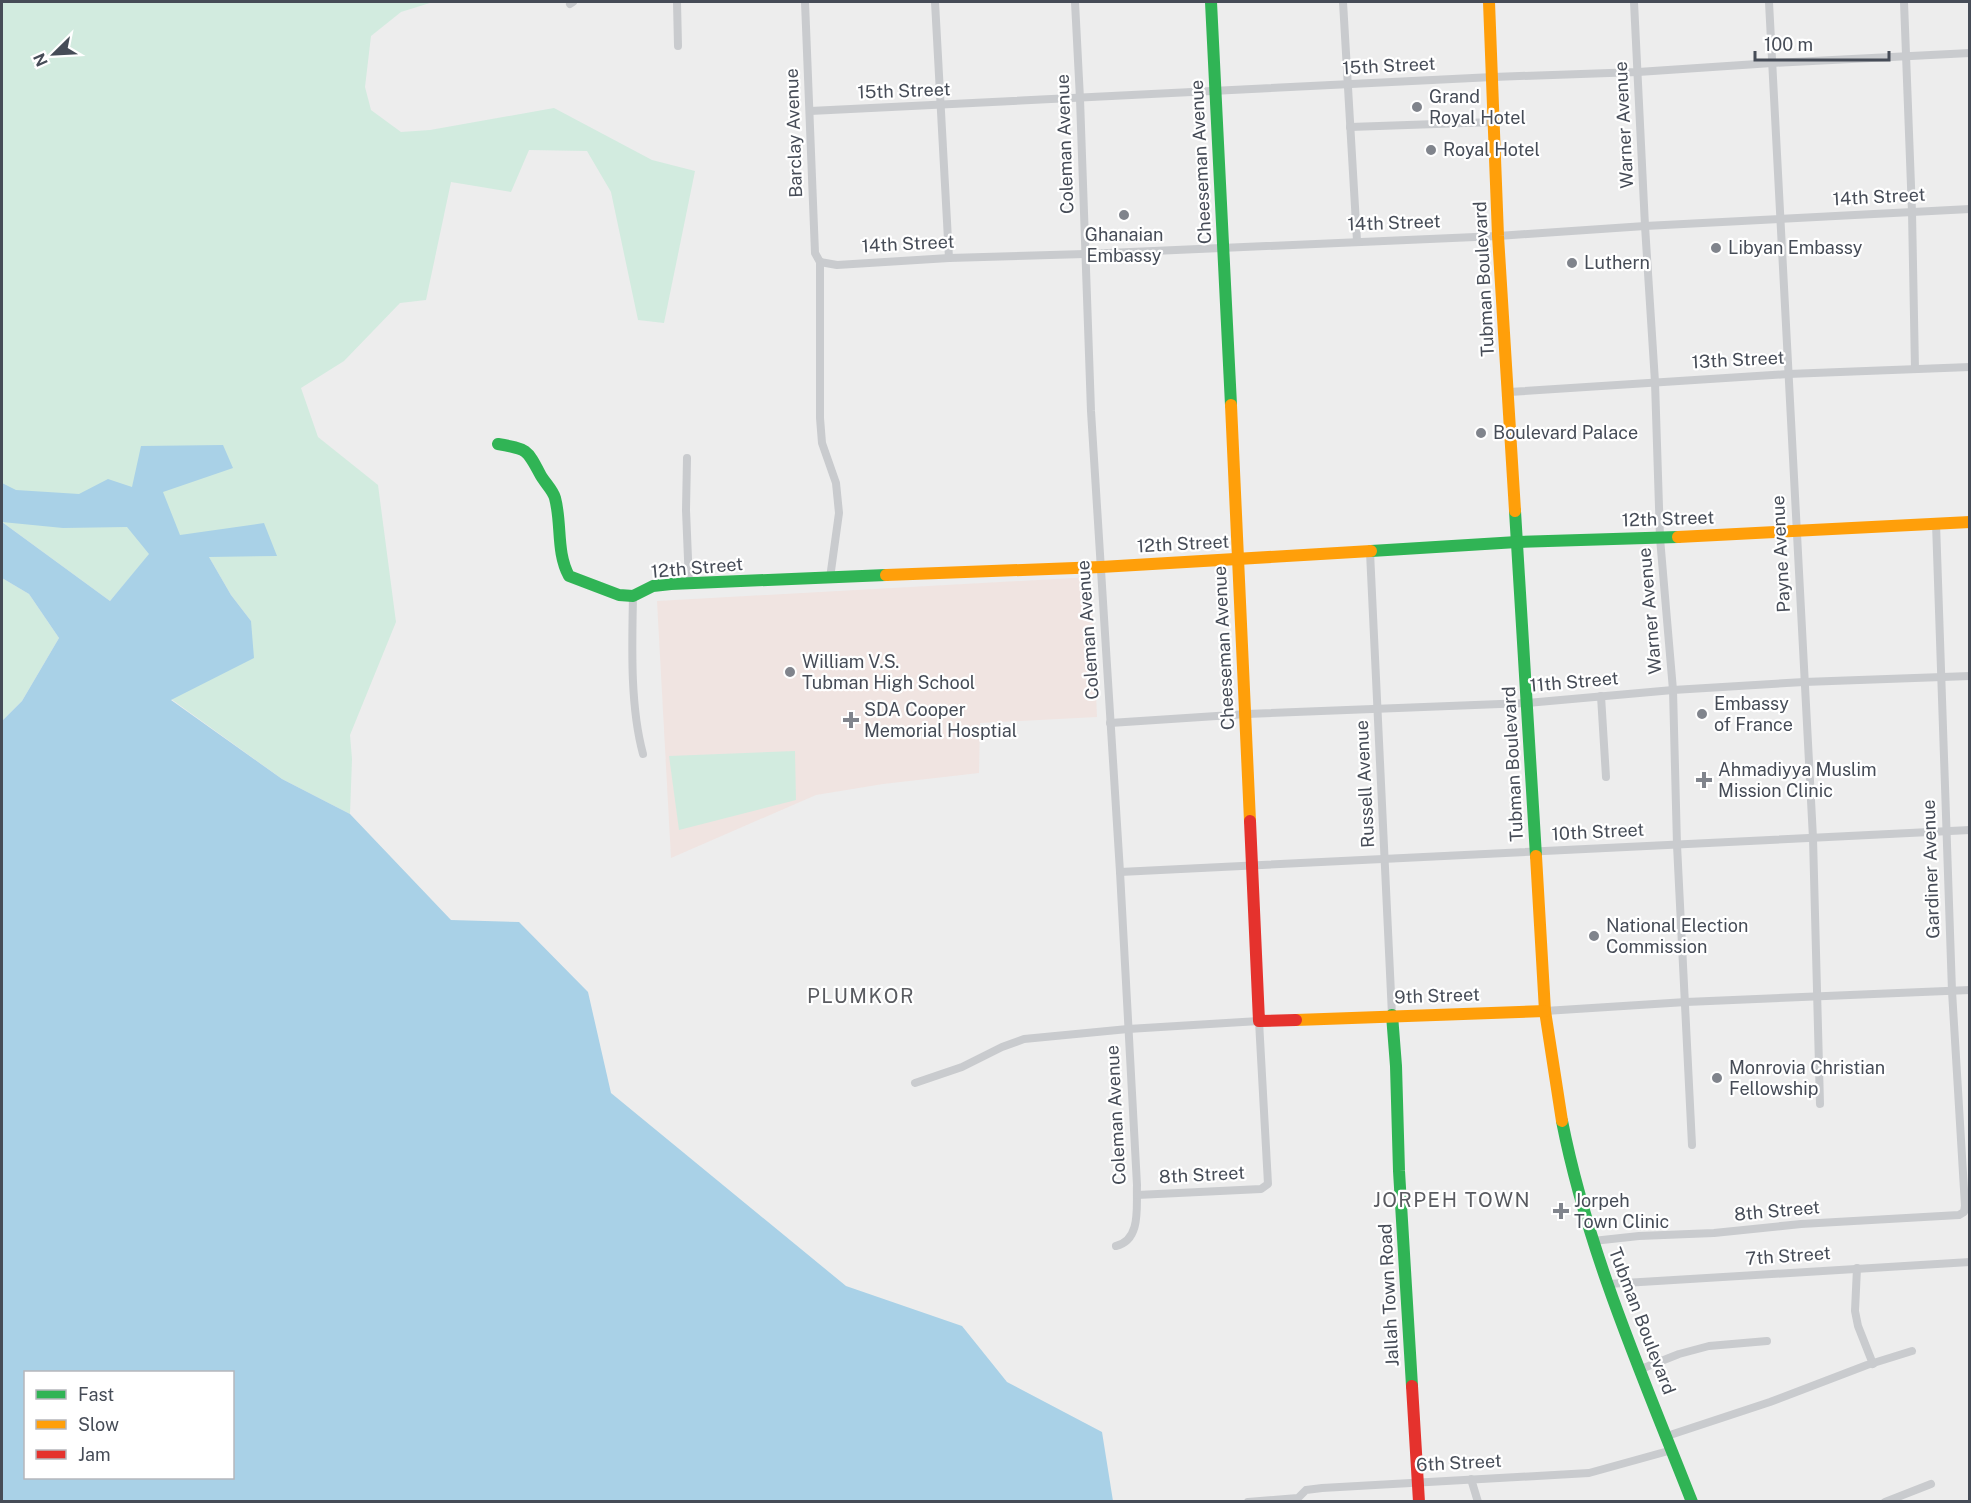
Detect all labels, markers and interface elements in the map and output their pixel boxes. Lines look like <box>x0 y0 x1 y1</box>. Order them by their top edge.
north arrow <box>24 24 84 84</box>
scale bar <box>1755 24 1888 62</box>
text: 100 m <box>1764 34 1813 55</box>
text: N <box>30 50 52 69</box>
street label: 15th Street <box>1342 53 1436 78</box>
street label: Warner Avenue <box>1610 61 1637 189</box>
street label: Barclay Avenue <box>781 68 806 198</box>
street label: Coleman Avenue <box>1052 74 1077 214</box>
street label: 15th Street <box>857 78 951 103</box>
street label: Cheeseman Avenue <box>1186 79 1215 245</box>
place label: Grand Royal Hotel <box>1429 86 1526 128</box>
marker: Grand Royal Hotel <box>1410 100 1424 114</box>
place label: Royal Hotel <box>1443 139 1540 160</box>
marker: Royal Hotel <box>1424 143 1438 157</box>
street label: 14th Street <box>1832 184 1926 209</box>
street label: Tubman Boulevard <box>1469 201 1498 357</box>
marker: Ghanaian Embassy <box>1117 208 1131 222</box>
street label: 14th Street <box>1347 210 1441 235</box>
place label: Ghanaian Embassy <box>1085 224 1163 266</box>
street label: 14th Street <box>861 231 955 256</box>
place label: Libyan Embassy <box>1728 237 1863 258</box>
marker: Libyan Embassy <box>1709 241 1723 255</box>
place label: Luthern <box>1584 252 1650 273</box>
marker: Luthern <box>1565 256 1579 270</box>
street label: 13th Street <box>1691 347 1785 372</box>
place label: Boulevard Palace <box>1493 422 1638 443</box>
marker: Boulevard Palace <box>1474 426 1488 440</box>
street label: Payne Avenue <box>1767 495 1794 613</box>
street label: 12th Street <box>1621 506 1715 531</box>
street label: 12th Street <box>1136 531 1230 556</box>
street label: Warner Avenue <box>1633 547 1666 675</box>
street label: 12th Street <box>650 553 744 582</box>
street label: Coleman Avenue <box>1072 560 1103 701</box>
street label: Cheeseman Avenue <box>1209 565 1238 731</box>
place label: William V.S. Tubman High School <box>802 651 975 693</box>
marker: William V.S. Tubman High School <box>783 665 797 679</box>
street label: 11th Street <box>1529 667 1619 696</box>
street label: Tubman Boulevard <box>1498 686 1527 842</box>
place label: Embassy of France <box>1714 693 1793 735</box>
place label: SDA Cooper Memorial Hosptial <box>864 699 1017 741</box>
marker: Embassy of France <box>1695 707 1709 721</box>
marker: SDA Cooper Memorial Hosptial <box>842 711 860 729</box>
street label: Russell Avenue <box>1351 720 1378 848</box>
place label: Ahmadiyya Muslim Mission Clinic <box>1718 759 1877 801</box>
marker: Ahmadiyya Muslim Mission Clinic <box>1695 771 1713 789</box>
street label: Gardiner Avenue <box>1918 799 1943 939</box>
street label: 10th Street <box>1551 819 1645 844</box>
place label: National Election Commission <box>1606 915 1748 957</box>
marker: National Election Commission <box>1587 929 1601 943</box>
district label: PLUMKOR <box>807 984 915 1008</box>
street label: 9th Street <box>1394 984 1480 1007</box>
street label: Coleman Avenue <box>1101 1045 1130 1185</box>
place label: Monrovia Christian Fellowship <box>1729 1057 1885 1099</box>
marker: Monrovia Christian Fellowship <box>1710 1071 1724 1085</box>
street label: 8th Street <box>1158 1162 1245 1187</box>
district label: JORPEH TOWN <box>1373 1188 1531 1212</box>
place label: Jorpeh Town Clinic <box>1574 1190 1669 1232</box>
street label: 8th Street <box>1733 1196 1821 1225</box>
marker: Jorpeh Town Clinic <box>1552 1202 1570 1220</box>
street label: Jallah Town Road <box>1374 1223 1403 1367</box>
street label: 7th Street <box>1745 1242 1831 1269</box>
street label: Tubman Boulevard <box>1605 1244 1680 1397</box>
legend <box>24 1371 234 1479</box>
text: Fast <box>78 1384 114 1405</box>
text: Slow <box>78 1414 119 1435</box>
text: Jam <box>78 1444 111 1465</box>
street label: 6th Street <box>1416 1450 1502 1475</box>

